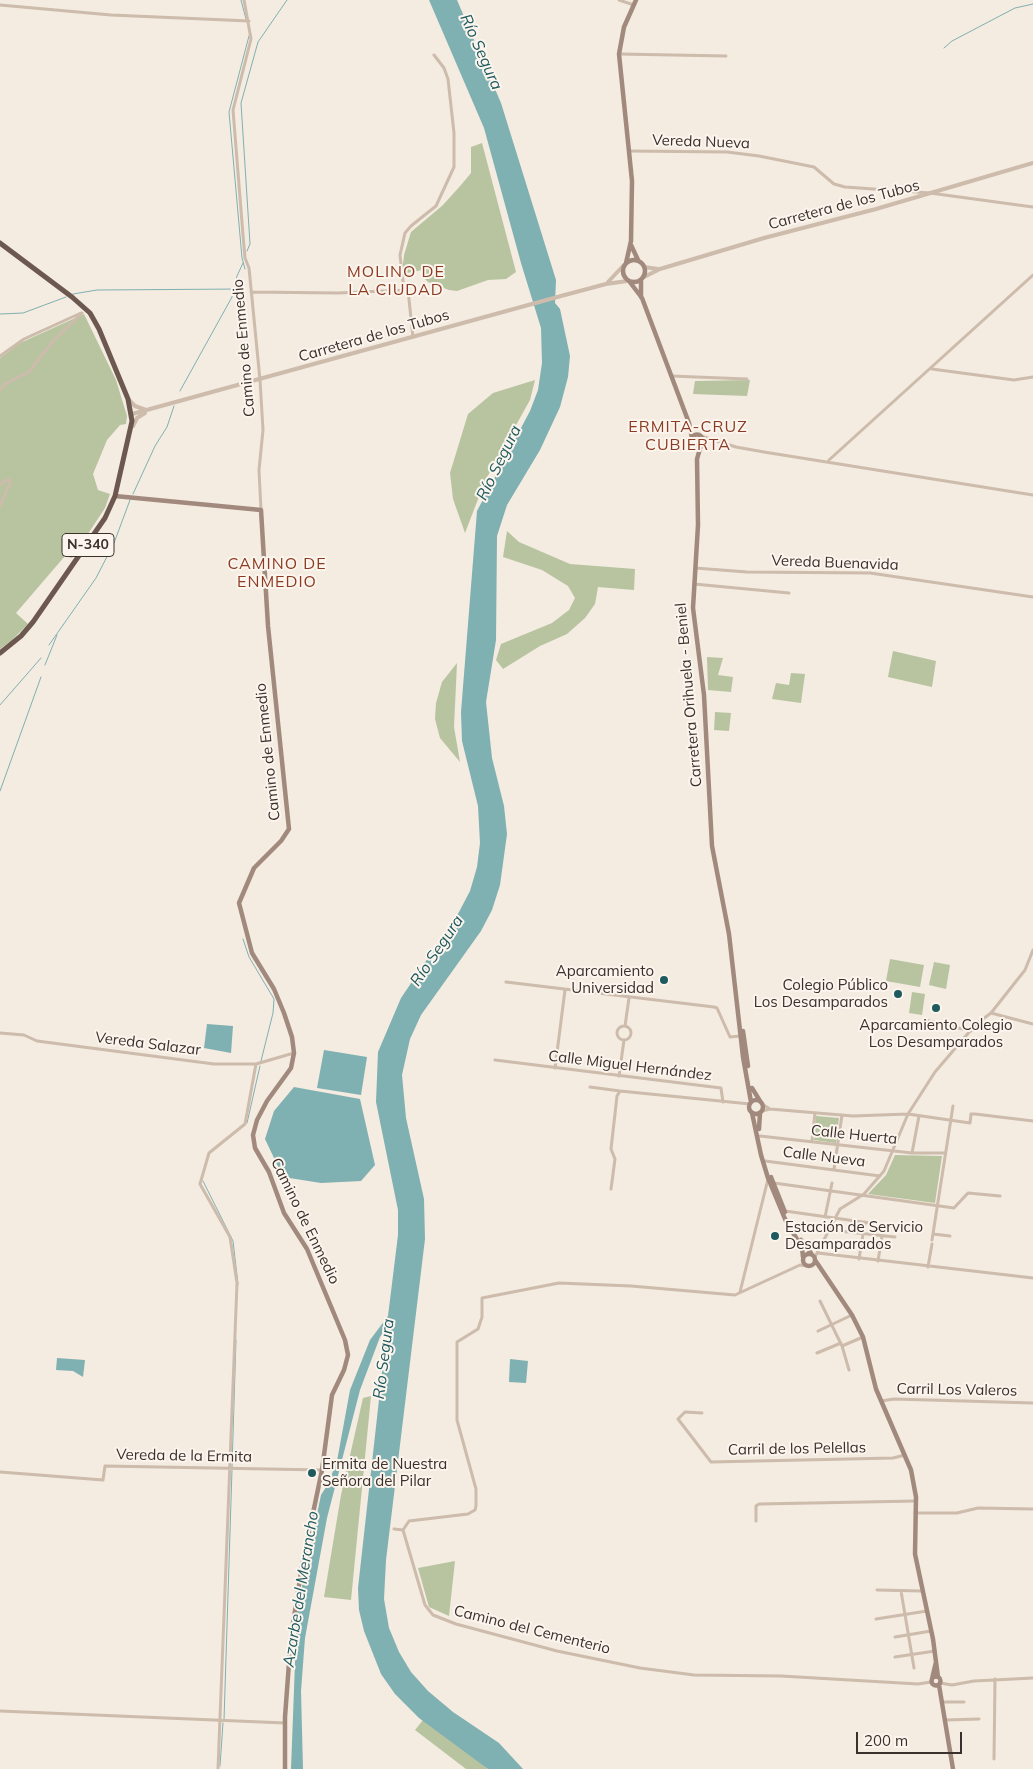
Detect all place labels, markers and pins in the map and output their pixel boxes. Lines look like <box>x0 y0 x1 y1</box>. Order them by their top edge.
place label: Aparcamiento Universidad <box>556 962 654 997</box>
marker: Aparcamiento Universidad <box>658 974 670 986</box>
place label: Colegio Público Los Desamparados <box>754 976 888 1011</box>
marker: Colegio Público Los Desamparados <box>892 988 904 1000</box>
marker: Aparcamiento Colegio Los Desamparados <box>930 1002 942 1014</box>
place label: Aparcamiento Colegio Los Desamparados <box>859 1016 1013 1051</box>
place label: Estación de Servicio Desamparados <box>785 1218 923 1253</box>
marker: Estación de Servicio Desamparados <box>769 1230 781 1242</box>
place label: Ermita de Nuestra Señora del Pilar <box>322 1455 447 1490</box>
marker: Ermita de Nuestra Señora del Pilar <box>306 1467 318 1479</box>

